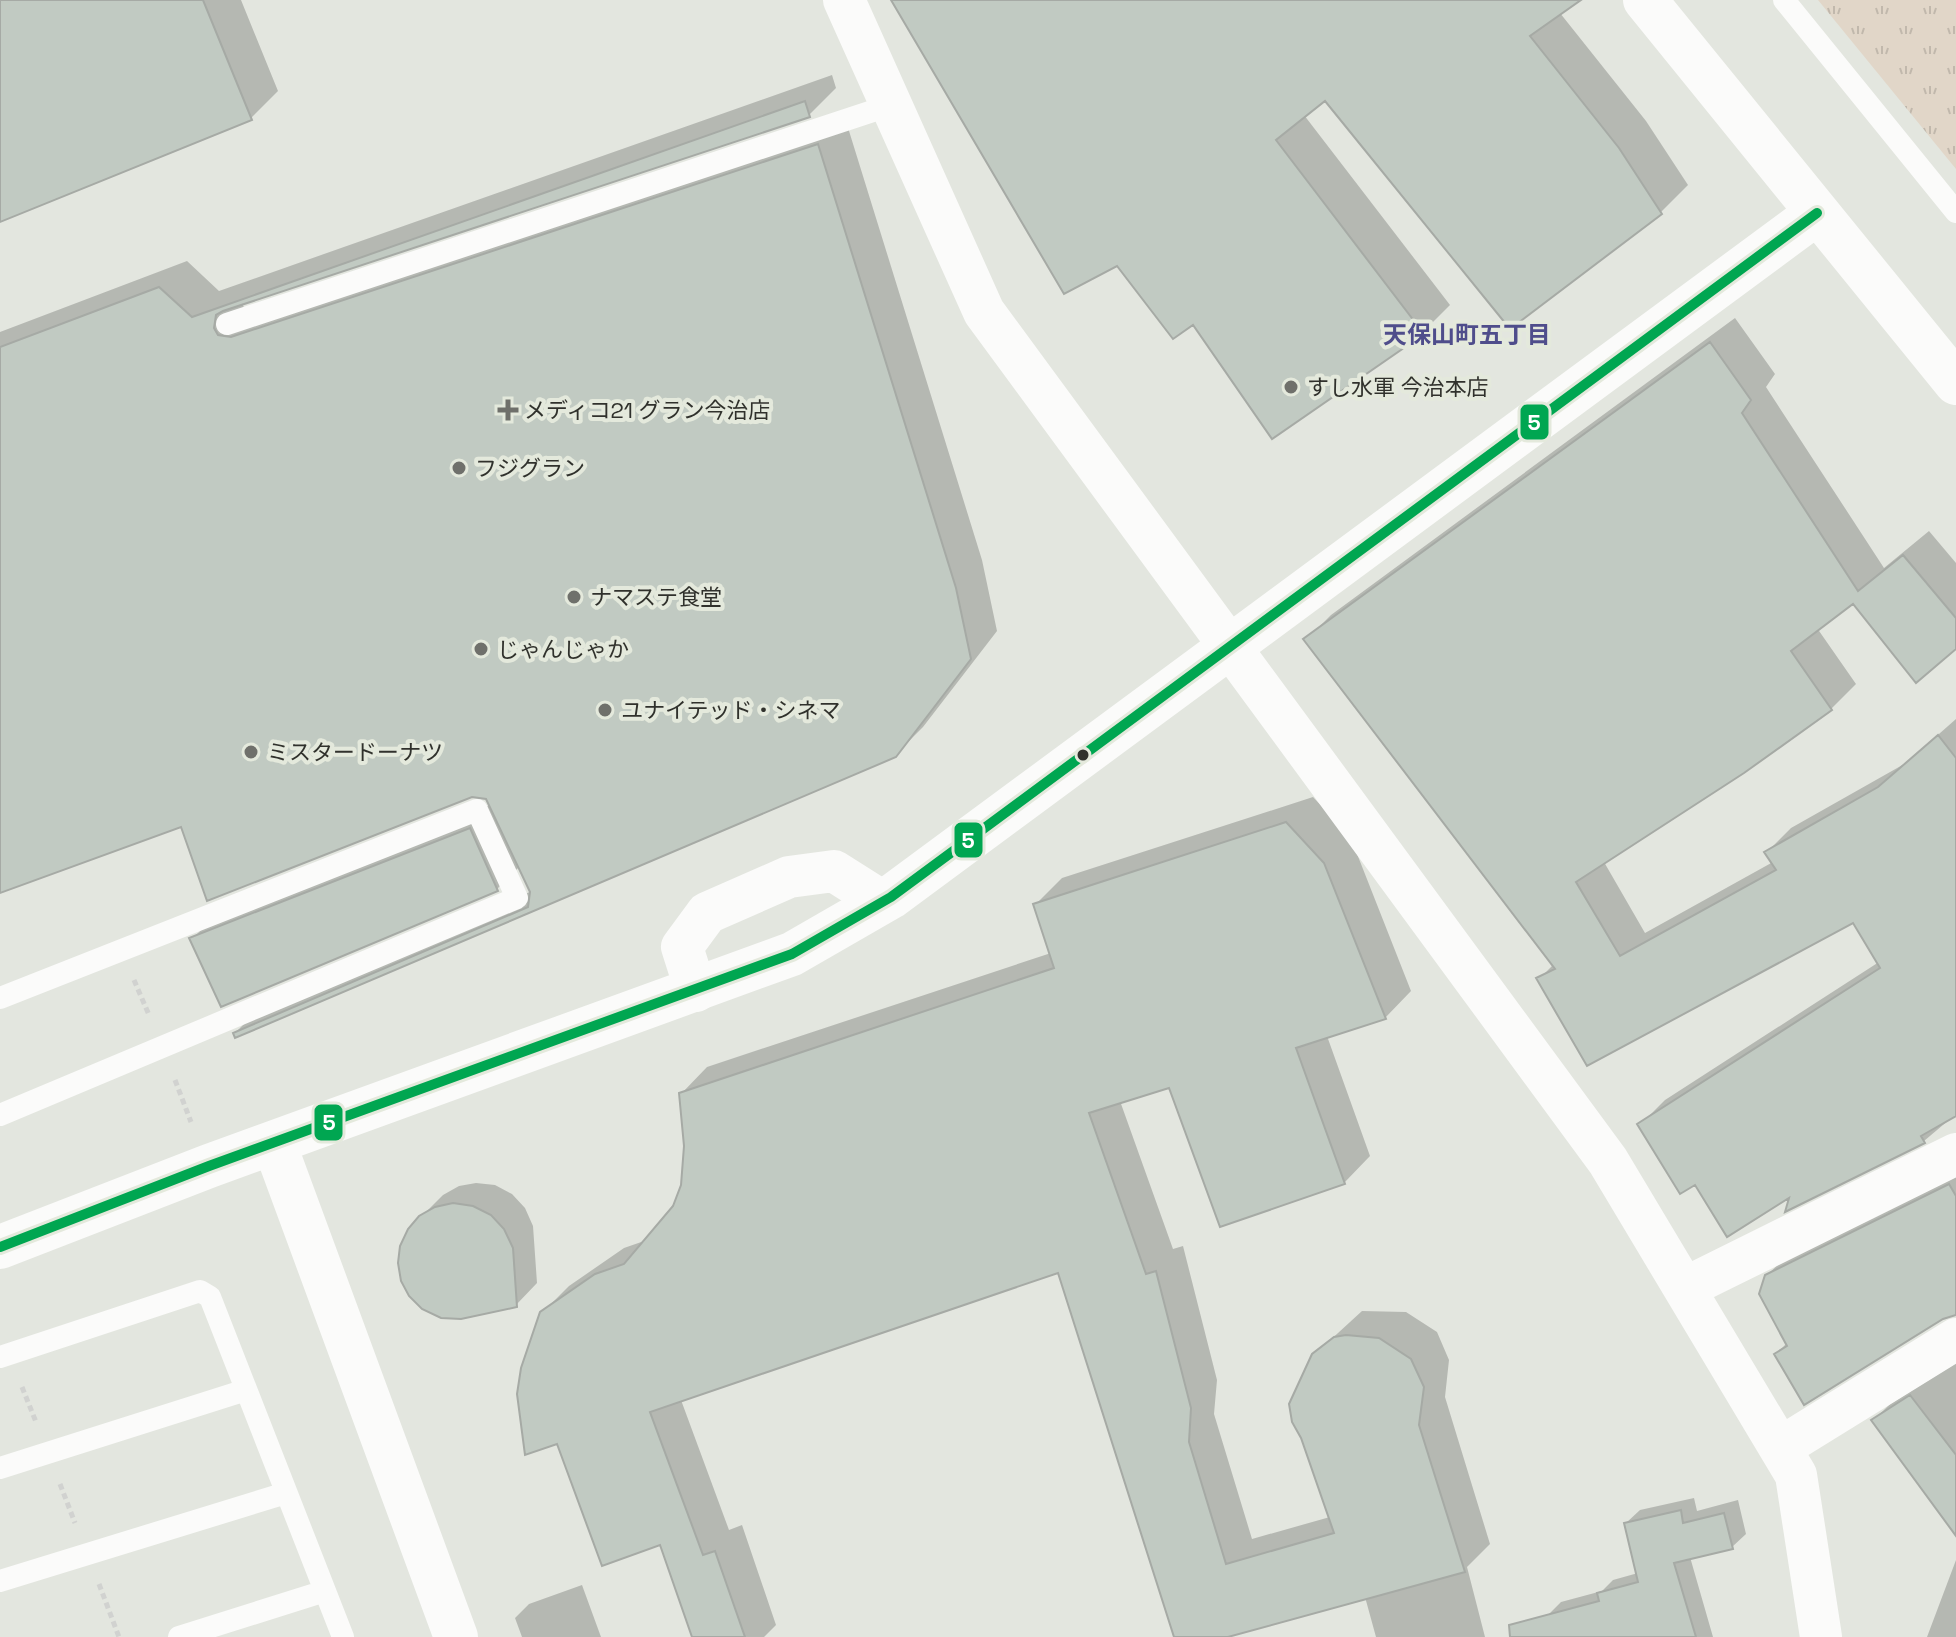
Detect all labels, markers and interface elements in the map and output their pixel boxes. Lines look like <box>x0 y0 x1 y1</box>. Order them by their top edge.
district label: 天保山町五丁目 <box>1383 319 1551 350</box>
place label: すし水軍 今治本店 <box>1307 373 1489 401</box>
marker: すし水軍 今治本店 <box>1282 378 1300 396</box>
place label: メディコ21 グラン今治店 <box>524 396 771 424</box>
marker: メディコ21 グラン今治店 <box>499 401 517 419</box>
line badge: 5 <box>1519 403 1550 441</box>
text: 5 <box>1527 408 1541 436</box>
place label: フジグラン <box>475 454 585 482</box>
marker: フジグラン <box>450 459 468 477</box>
place label: ナマステ食堂 <box>590 583 722 611</box>
marker: ナマステ食堂 <box>565 588 583 606</box>
place label: じゃんじゃか <box>497 635 629 663</box>
marker: じゃんじゃか <box>472 640 490 658</box>
place label: ユナイテッド・シネマ <box>621 696 841 724</box>
marker: ユナイテッド・シネマ <box>596 701 614 719</box>
place label: ミスタードーナツ <box>267 738 443 766</box>
marker: ミスタードーナツ <box>242 743 260 761</box>
unlabelled marker <box>1075 747 1091 763</box>
line badge: 5 <box>953 821 984 859</box>
text: 5 <box>961 826 975 854</box>
line badge: 5 <box>313 1103 344 1142</box>
text: 5 <box>322 1108 336 1136</box>

